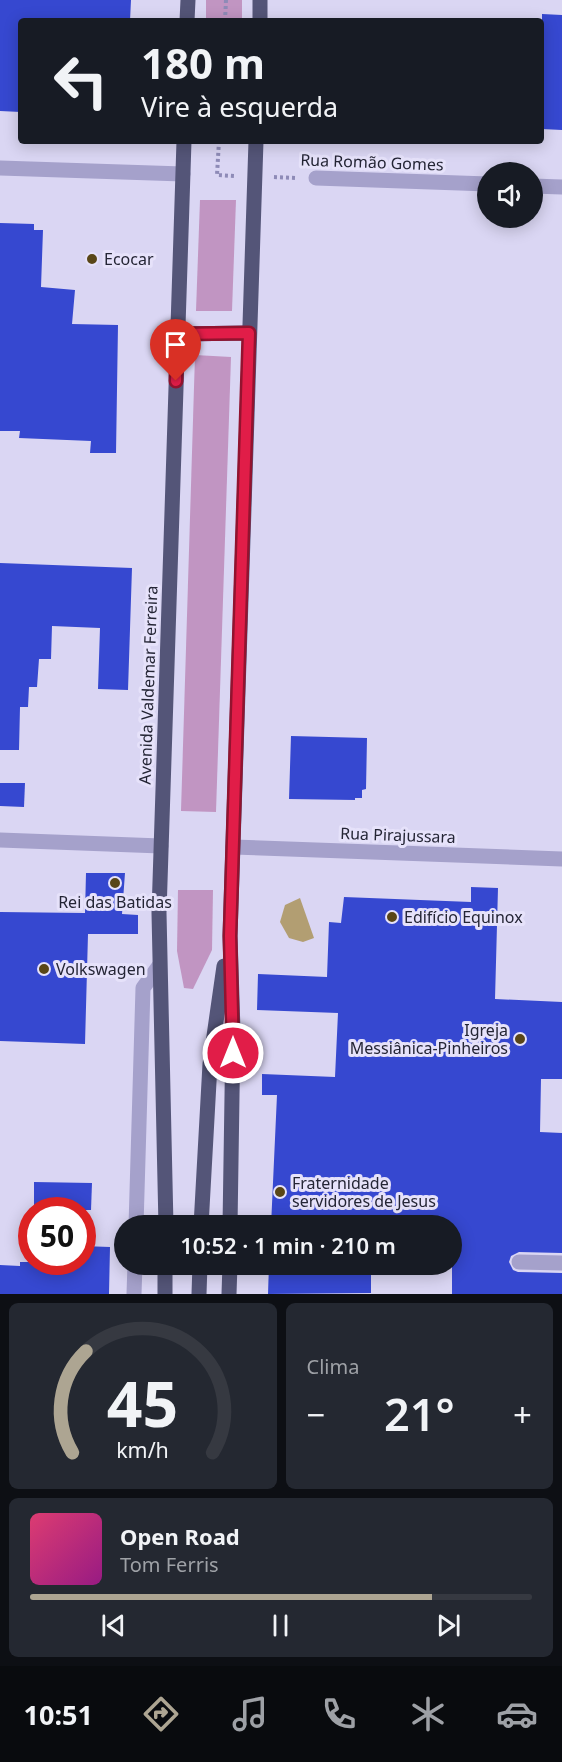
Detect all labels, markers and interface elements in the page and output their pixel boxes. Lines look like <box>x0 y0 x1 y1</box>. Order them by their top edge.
text: 180 m <box>141 34 265 91</box>
icon: left <box>42 42 120 120</box>
text: Vire à esquerda <box>141 88 338 125</box>
street label: Rua Romão Gomes <box>300 149 444 175</box>
map controls <box>477 162 543 228</box>
button: sound <box>477 162 543 228</box>
place label: Ecocar <box>104 248 154 270</box>
marker: Ecocar <box>85 252 99 266</box>
pin <box>150 319 201 381</box>
icon: arrive <box>159 328 192 361</box>
street label: Avenida Valdemar Ferreira <box>134 585 162 785</box>
street label: Rua Pirajussara <box>340 822 456 848</box>
marker: Rei das Batidas <box>108 876 122 890</box>
place label: Rei das Batidas <box>58 891 172 913</box>
place label: Edifício Equinox <box>404 906 523 928</box>
marker: Edifício Equinox <box>385 910 399 924</box>
place label: Volkswagen <box>56 958 146 980</box>
marker: Volkswagen <box>37 962 51 976</box>
place label: Igreja Messiânica-Pinheiros <box>350 1019 508 1059</box>
position arrow <box>201 1021 265 1085</box>
marker: Igreja Messiânica-Pinheiros <box>513 1032 527 1046</box>
place label: Fraternidade servidores de Jesus <box>292 1172 436 1212</box>
marker: Fraternidade servidores de Jesus <box>273 1185 287 1199</box>
speed limit sign: 50 <box>18 1197 96 1275</box>
text: 10:52 · 1 min · 210 m <box>180 1230 396 1260</box>
text: Clima <box>307 1353 359 1380</box>
text: 45 <box>107 1360 178 1445</box>
text: 21° <box>384 1383 455 1444</box>
text: − <box>307 1392 325 1437</box>
text: + <box>513 1392 532 1437</box>
text: km/h <box>116 1435 169 1464</box>
text: Open Road <box>120 1521 240 1551</box>
text: Tom Ferris <box>120 1551 219 1578</box>
icon: previous <box>97 1609 130 1642</box>
icon: pause <box>264 1609 297 1642</box>
icon: next <box>432 1609 465 1642</box>
icon: directions <box>140 1693 182 1735</box>
icon: music <box>229 1693 271 1735</box>
icon: phone <box>318 1693 360 1735</box>
icon: climate <box>407 1693 449 1735</box>
icon: car <box>496 1693 538 1735</box>
text: 10:51 <box>24 1696 93 1733</box>

